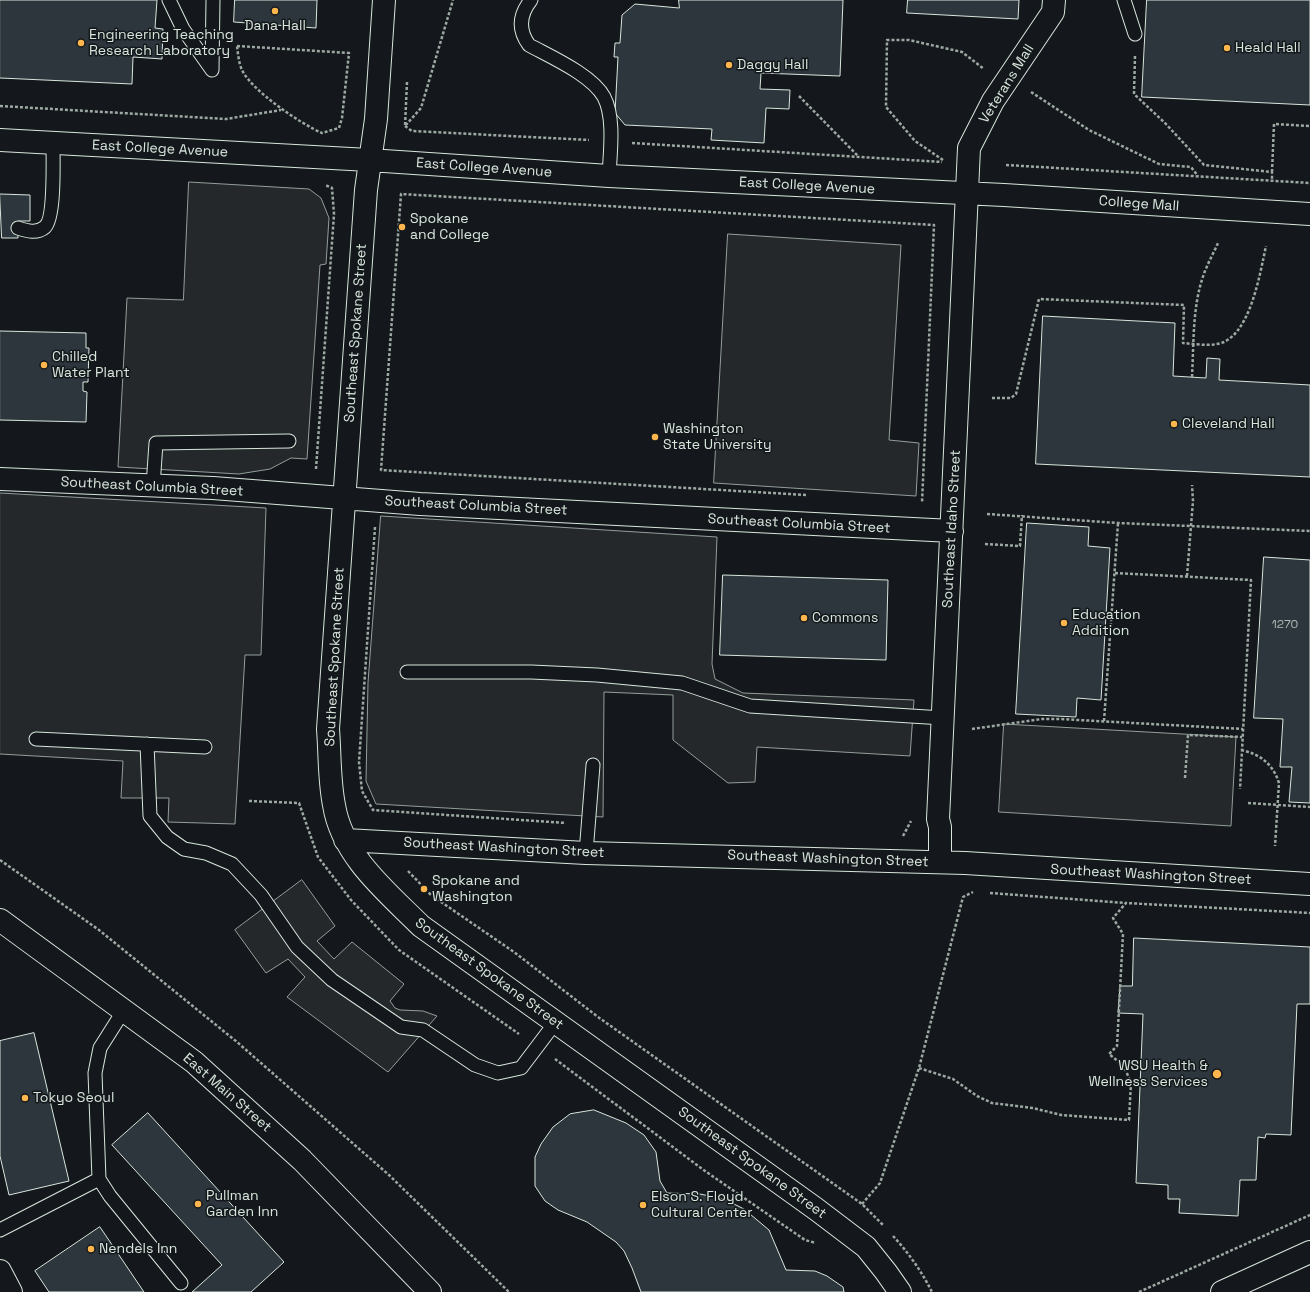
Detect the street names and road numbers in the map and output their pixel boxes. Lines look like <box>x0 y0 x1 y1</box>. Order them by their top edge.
street label: Veterans Mall <box>976 41 1038 127</box>
street label: East College Avenue <box>92 137 228 161</box>
street label: East College Avenue <box>415 155 553 181</box>
street label: East College Avenue <box>739 174 875 198</box>
street label: College Mall <box>1098 193 1180 215</box>
street label: Southeast Spokane Street <box>341 243 371 423</box>
street label: Southeast Idaho Street <box>939 449 965 609</box>
street label: Southeast Columbia Street <box>60 474 244 500</box>
street label: Southeast Columbia Street <box>384 493 568 519</box>
street label: Southeast Columbia Street <box>707 511 891 537</box>
street label: Southeast Spokane Street <box>322 567 348 747</box>
street label: Southeast Washington Street <box>403 834 605 862</box>
street label: Southeast Washington Street <box>727 847 929 871</box>
street label: Southeast Washington Street <box>1050 861 1252 889</box>
street label: Southeast Spokane Street <box>412 915 566 1033</box>
street label: East Main Street <box>179 1050 275 1136</box>
street label: Southeast Spokane Street <box>675 1104 829 1222</box>

